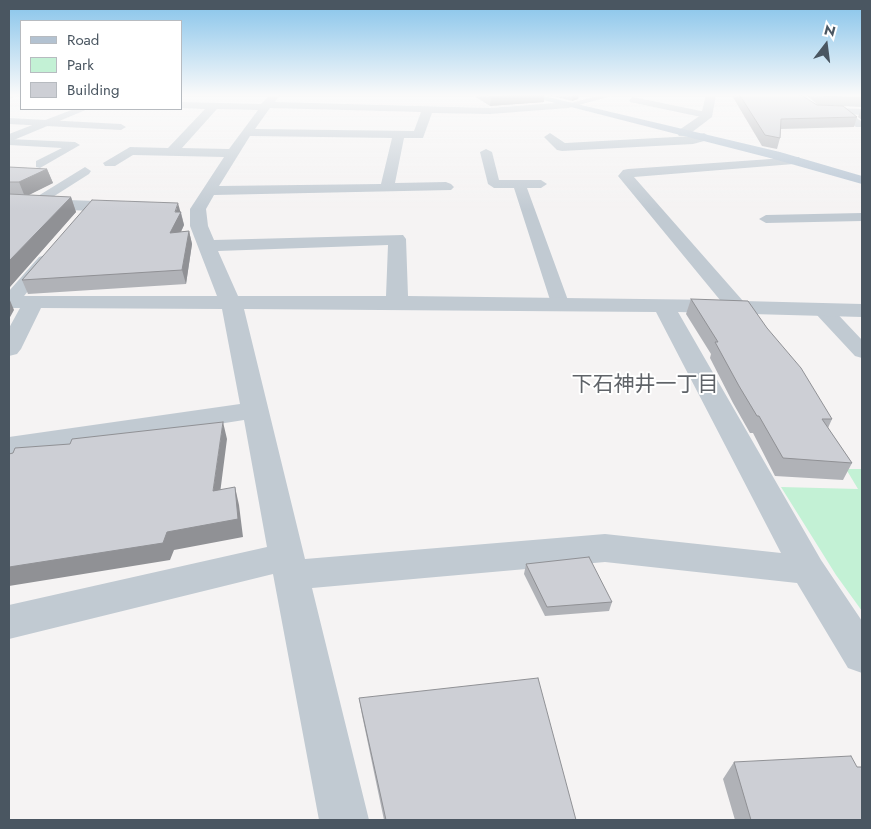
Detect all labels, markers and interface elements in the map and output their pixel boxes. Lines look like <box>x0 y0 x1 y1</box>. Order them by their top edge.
text: N <box>822 19 838 42</box>
legend <box>20 20 182 110</box>
north arrow <box>801 20 851 70</box>
text: Road <box>67 29 99 51</box>
text: Park <box>67 54 94 76</box>
text: Building <box>67 79 119 101</box>
district label: 下石神井一丁目 <box>572 373 718 399</box>

